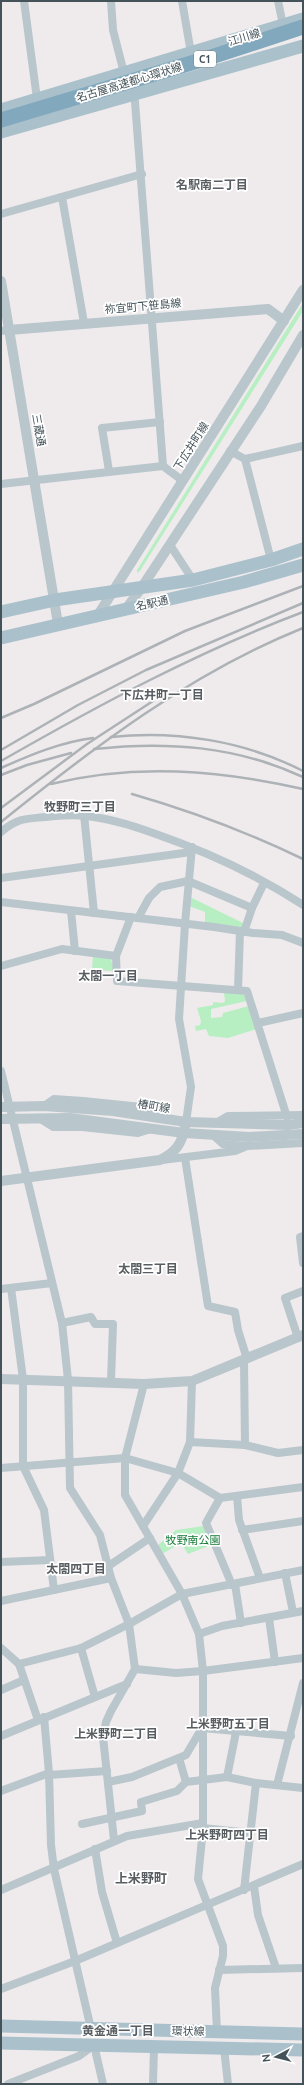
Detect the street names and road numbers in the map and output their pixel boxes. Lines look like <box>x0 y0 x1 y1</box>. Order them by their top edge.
street label: 江川線 <box>226 26 262 48</box>
road number: C1 <box>194 51 216 67</box>
street label: 名古屋高速都心環状線 <box>75 60 183 104</box>
street label: 祢宜町下笹島線 <box>104 297 182 315</box>
street label: 三蔵通 <box>30 413 48 447</box>
street label: 下広井町線 <box>171 419 211 473</box>
street label: 名駅通 <box>135 593 169 613</box>
street label: 椿町線 <box>137 1097 171 1115</box>
street label: 環状線 <box>171 2025 205 2037</box>

